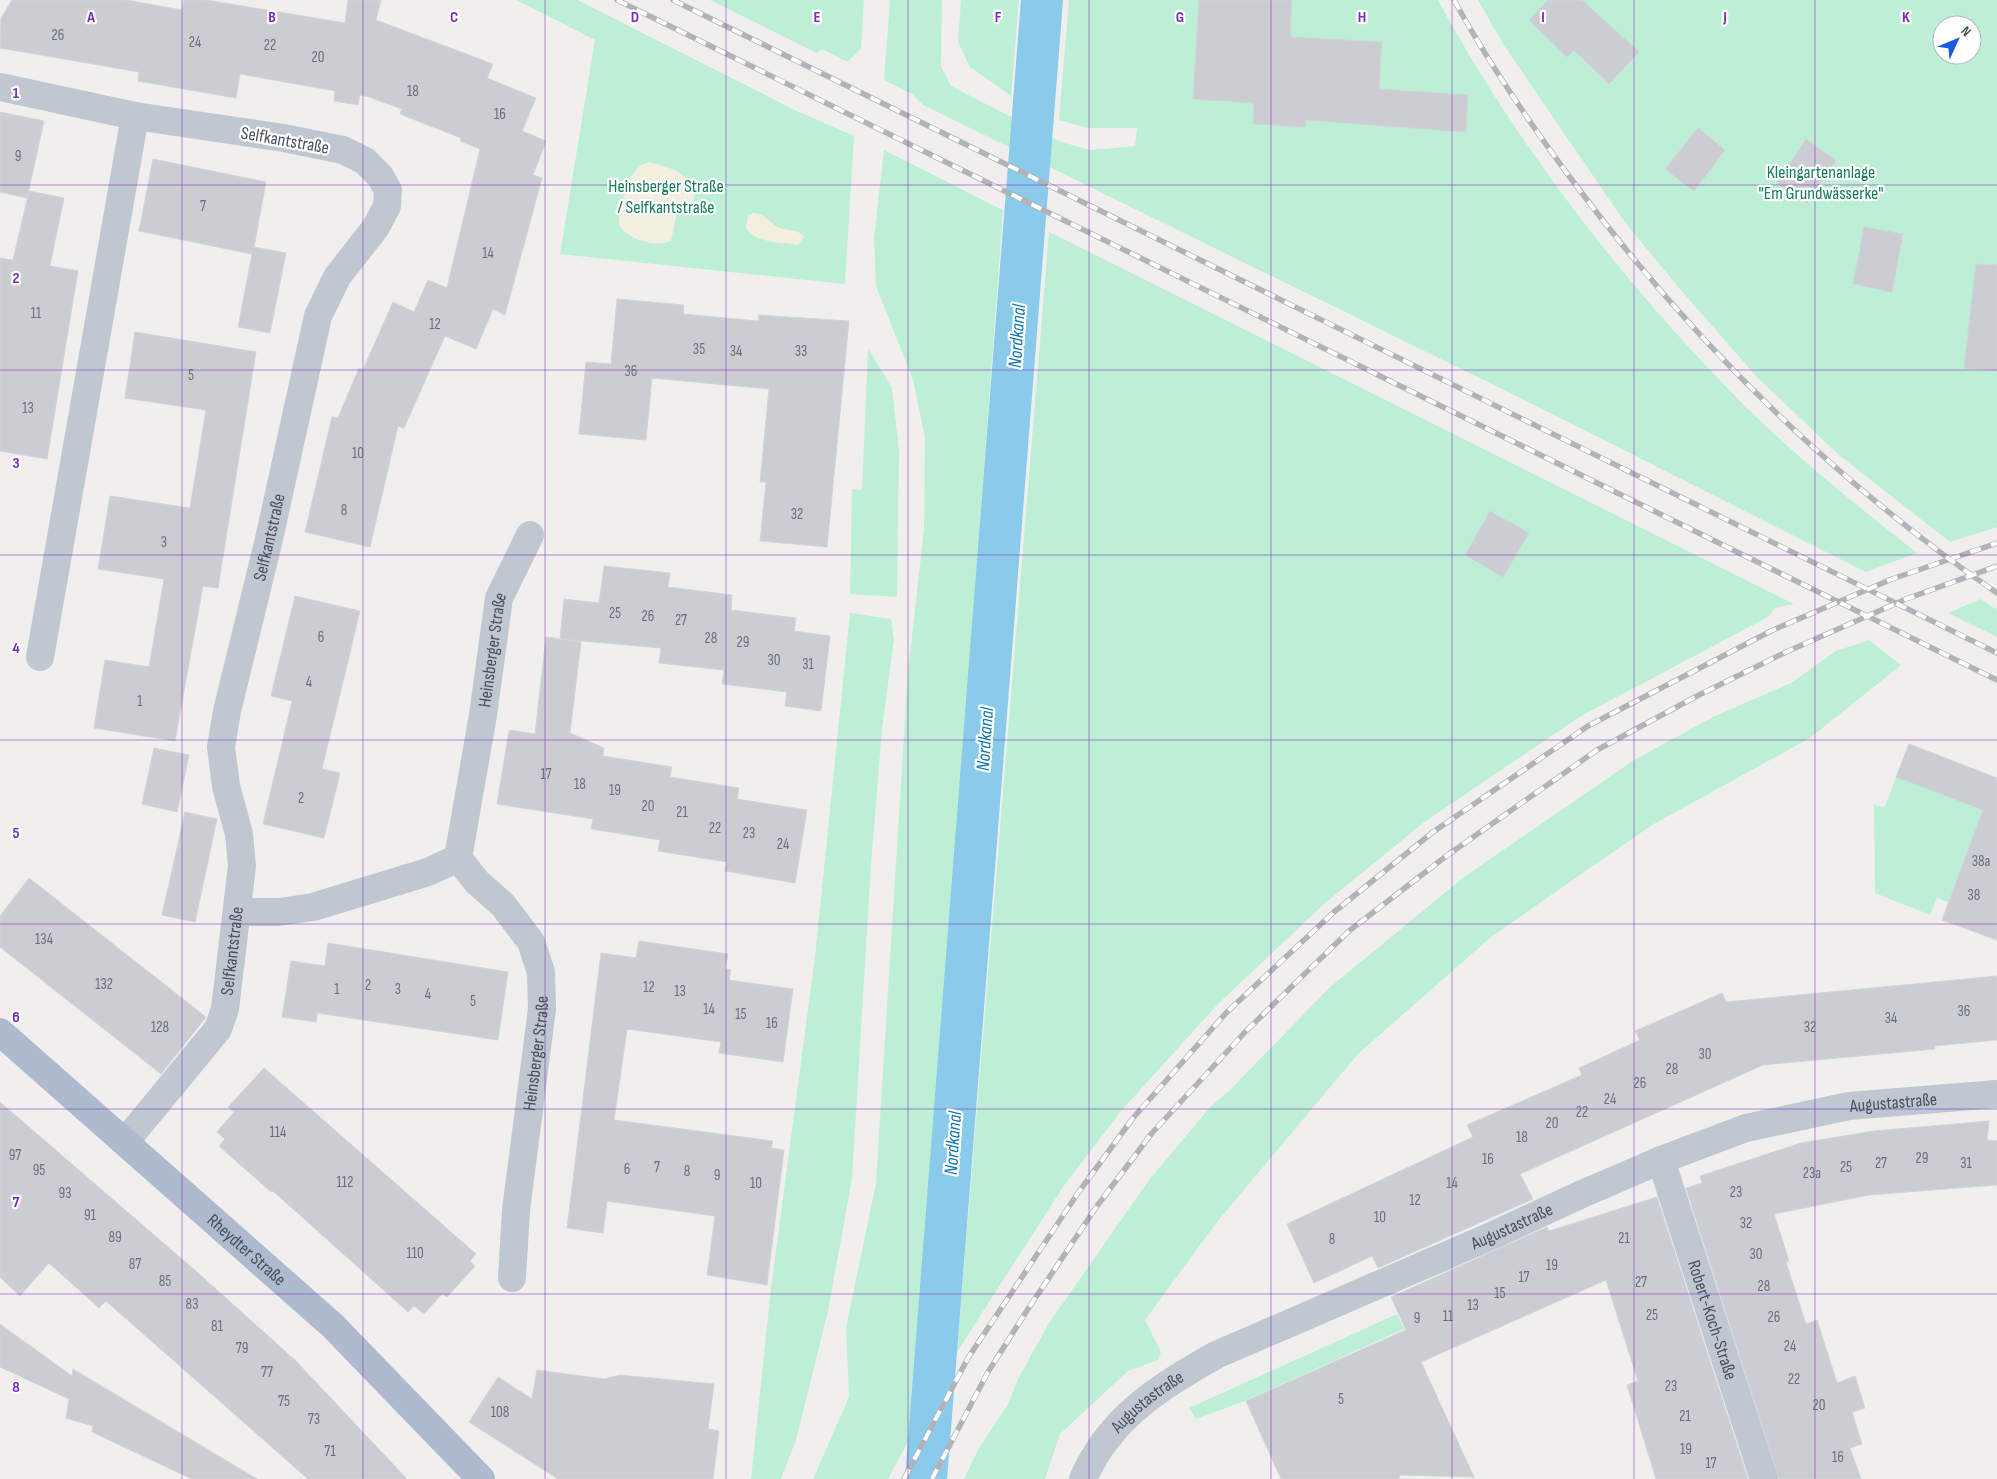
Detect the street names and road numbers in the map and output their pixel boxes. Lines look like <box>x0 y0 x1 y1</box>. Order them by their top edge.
street label: Selfkantstraße <box>239 122 331 159</box>
street label: Selfkantstraße <box>249 492 290 583</box>
street label: Heinsberger Straße <box>474 589 511 709</box>
street label: Selfkantstraße <box>217 905 248 997</box>
street label: Heinsberger Straße <box>519 996 553 1112</box>
street label: Augustastraße <box>1848 1089 1938 1117</box>
street label: Augustastraße <box>1467 1199 1556 1255</box>
street label: Rheydter Straße <box>203 1210 290 1290</box>
street label: Robert-Koch-Straße <box>1683 1258 1741 1382</box>
street label: Augustastraße <box>1106 1367 1188 1438</box>

